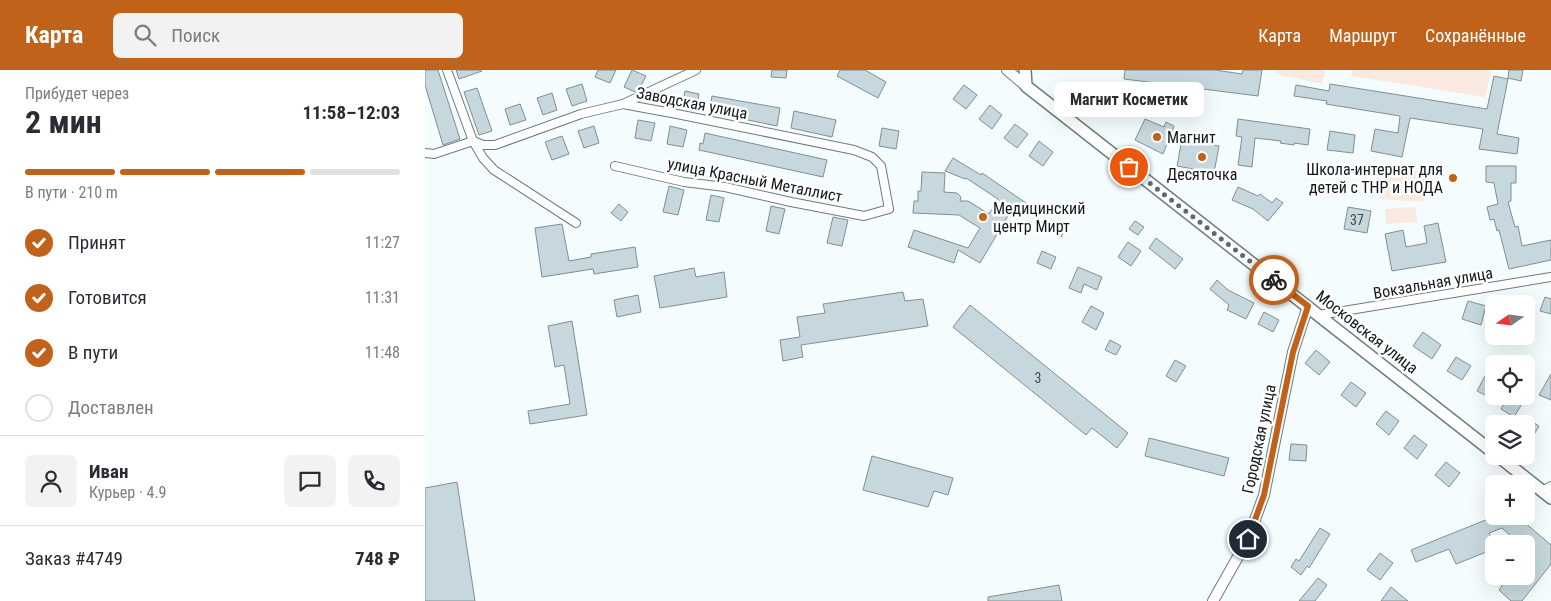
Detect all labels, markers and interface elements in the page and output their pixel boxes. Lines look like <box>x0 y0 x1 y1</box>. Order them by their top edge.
search box <box>113 13 463 58</box>
text: Карта <box>25 21 83 49</box>
icon: search <box>131 21 159 49</box>
text: Поиск <box>171 24 220 47</box>
text: Карта <box>1258 25 1301 46</box>
text: Маршрут <box>1329 25 1397 46</box>
text: Сохранённые <box>1425 25 1526 46</box>
callout: Магнит Косметик <box>1054 82 1204 117</box>
street label: Заводская улица <box>635 83 749 123</box>
text: Прибудет через <box>25 84 129 103</box>
text: Магнит Косметик <box>1070 90 1188 109</box>
text: 11:58–12:03 <box>302 101 400 124</box>
text: 2 мин <box>25 103 102 141</box>
place label: Магнит <box>1167 128 1216 147</box>
marker: Магнит <box>1151 131 1163 143</box>
pin <box>1108 146 1150 188</box>
marker: Десяточка <box>1196 151 1208 163</box>
icon: bag <box>1115 153 1143 181</box>
street label: улица Красный Металлист <box>666 154 844 206</box>
place label: Школа-интернат для детей с ТНР и НОДА <box>1306 160 1443 197</box>
place label: Десяточка <box>1167 165 1237 184</box>
marker: Школа-интернат для детей с ТНР и НОДА <box>1447 172 1459 184</box>
text: В пути · 210 m <box>25 183 118 202</box>
place label: Медицинский центр Мирт <box>993 199 1085 236</box>
marker: Медицинский центр Мирт <box>977 211 989 223</box>
house number: 37 <box>1350 212 1364 228</box>
icon: check <box>25 229 53 257</box>
text: Принят <box>68 231 126 254</box>
text: 11:27 <box>365 233 400 252</box>
courier <box>1249 255 1299 305</box>
street label: Вокзальная улица <box>1372 263 1494 303</box>
icon: bike <box>1260 266 1288 294</box>
icon: check <box>25 284 53 312</box>
text: Готовится <box>68 286 147 309</box>
street label: Московская улица <box>1312 286 1422 378</box>
text: 11:31 <box>365 288 400 307</box>
north arrow <box>1485 295 1535 345</box>
map controls <box>1485 295 1535 585</box>
icon: check <box>25 339 53 367</box>
text: В пути <box>68 341 118 364</box>
text: 11:48 <box>365 343 400 362</box>
button: locate <box>1485 355 1535 405</box>
house number: 3 <box>1035 370 1041 386</box>
street label: Городская улица <box>1238 383 1280 495</box>
text: Доставлен <box>68 396 154 419</box>
button: layers <box>1485 415 1535 465</box>
button: person <box>25 455 77 507</box>
button: chat <box>284 455 336 507</box>
button: phone <box>348 455 400 507</box>
text: Иван <box>89 460 128 483</box>
button: + <box>1485 475 1535 525</box>
text: Курьер · 4.9 <box>89 483 167 502</box>
pin <box>1227 518 1269 560</box>
icon: home <box>1234 525 1262 553</box>
button: − <box>1485 535 1535 585</box>
text: Заказ #4749 <box>25 547 123 570</box>
text: 748 ₽ <box>355 547 400 570</box>

